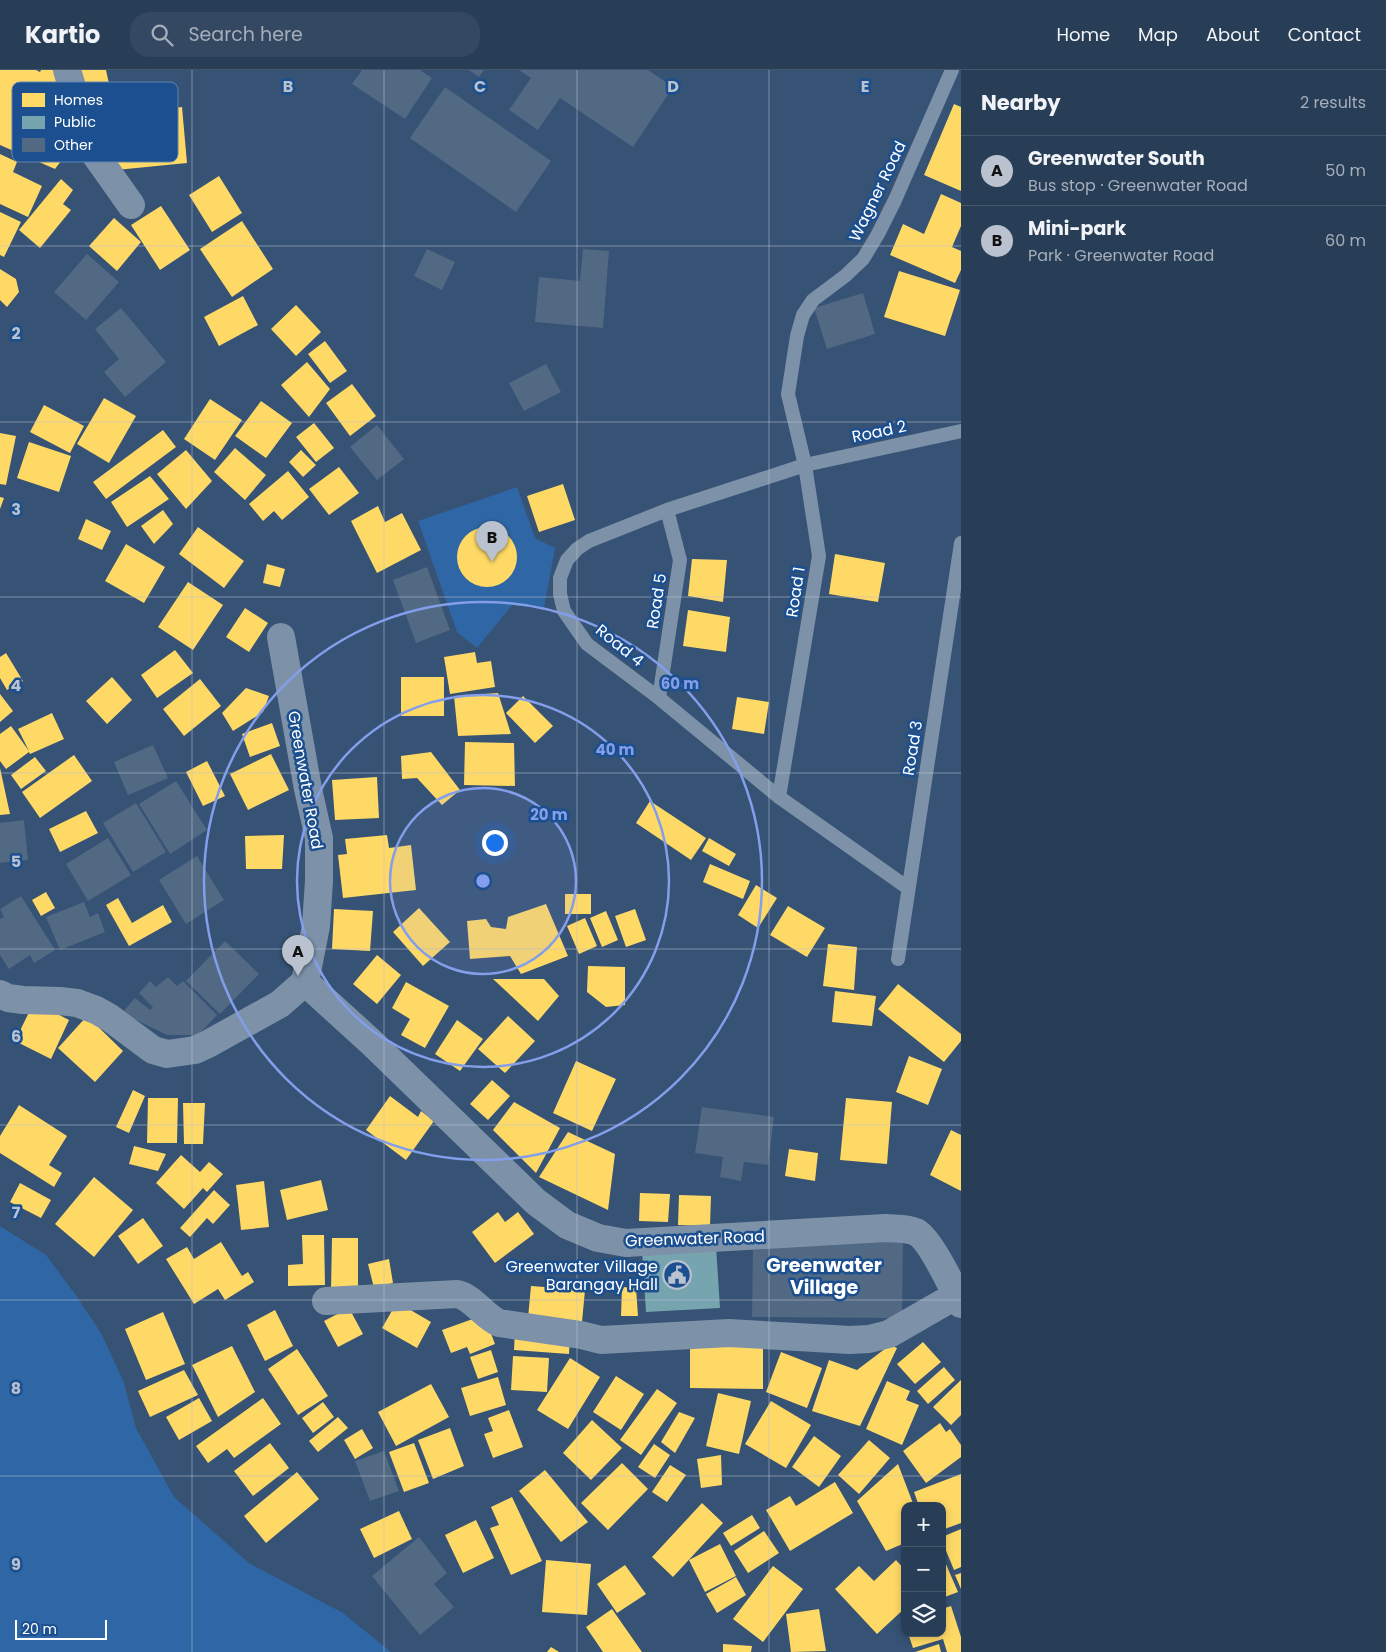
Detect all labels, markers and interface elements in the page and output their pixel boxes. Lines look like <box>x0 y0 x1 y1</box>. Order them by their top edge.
search box <box>130 12 480 57</box>
text: Kartio <box>25 18 100 51</box>
icon: search <box>148 21 176 49</box>
text: Search here <box>188 21 303 48</box>
text: Home <box>1056 22 1110 47</box>
text: Map <box>1138 22 1178 47</box>
text: About <box>1206 22 1260 47</box>
text: Contact <box>1288 22 1361 47</box>
text: B <box>283 75 293 98</box>
text: C <box>474 75 486 98</box>
text: D <box>667 75 679 98</box>
text: E <box>861 75 869 98</box>
legend <box>12 82 178 162</box>
text: Nearby <box>981 88 1061 117</box>
text: Homes <box>54 90 103 110</box>
text: 2 results <box>1300 91 1366 114</box>
text: Public <box>54 112 96 132</box>
text: Other <box>54 135 93 155</box>
street label: Wagner Road <box>843 137 912 245</box>
text: Greenwater South <box>1028 145 1205 172</box>
text: A <box>991 159 1003 182</box>
text: 50 m <box>1325 159 1366 182</box>
text: Bus stop · Greenwater Road <box>1028 174 1248 197</box>
text: Mini-park <box>1028 215 1126 242</box>
text: B <box>992 229 1002 252</box>
text: 60 m <box>1325 229 1366 252</box>
text: Park · Greenwater Road <box>1028 244 1214 267</box>
text: 2 <box>11 322 21 345</box>
street label: Road 2 <box>850 415 908 448</box>
text: 3 <box>11 498 21 521</box>
pin: B <box>476 521 508 562</box>
street label: Road 1 <box>780 565 811 619</box>
street label: Road 5 <box>641 572 672 630</box>
street label: Road 4 <box>591 619 649 672</box>
text: 60 m <box>661 673 699 694</box>
text: 4 <box>11 674 22 697</box>
street label: Greenwater Road <box>282 709 329 851</box>
street label: Road 3 <box>897 719 928 777</box>
text: 40 m <box>595 739 635 760</box>
text: 20 m <box>530 804 568 825</box>
your location <box>482 830 508 856</box>
text: 5 <box>11 850 21 873</box>
centre of rings <box>474 872 492 890</box>
pin: A <box>282 935 314 976</box>
text: 6 <box>11 1025 21 1048</box>
text: 7 <box>12 1201 21 1224</box>
street label: Greenwater Road <box>625 1225 765 1252</box>
district label: Greenwater Village <box>766 1252 882 1301</box>
place label: Greenwater Village Barangay Hall <box>505 1255 658 1296</box>
public building icon: Greenwater Village Barangay Hall <box>662 1260 692 1290</box>
text: 8 <box>11 1377 21 1400</box>
map controls <box>901 1502 946 1637</box>
button: + <box>901 1502 946 1547</box>
button: − <box>901 1547 946 1592</box>
text: 9 <box>11 1553 21 1576</box>
button: layers <box>901 1592 946 1637</box>
scale bar <box>15 1617 108 1640</box>
text: 20 m <box>22 1619 57 1639</box>

